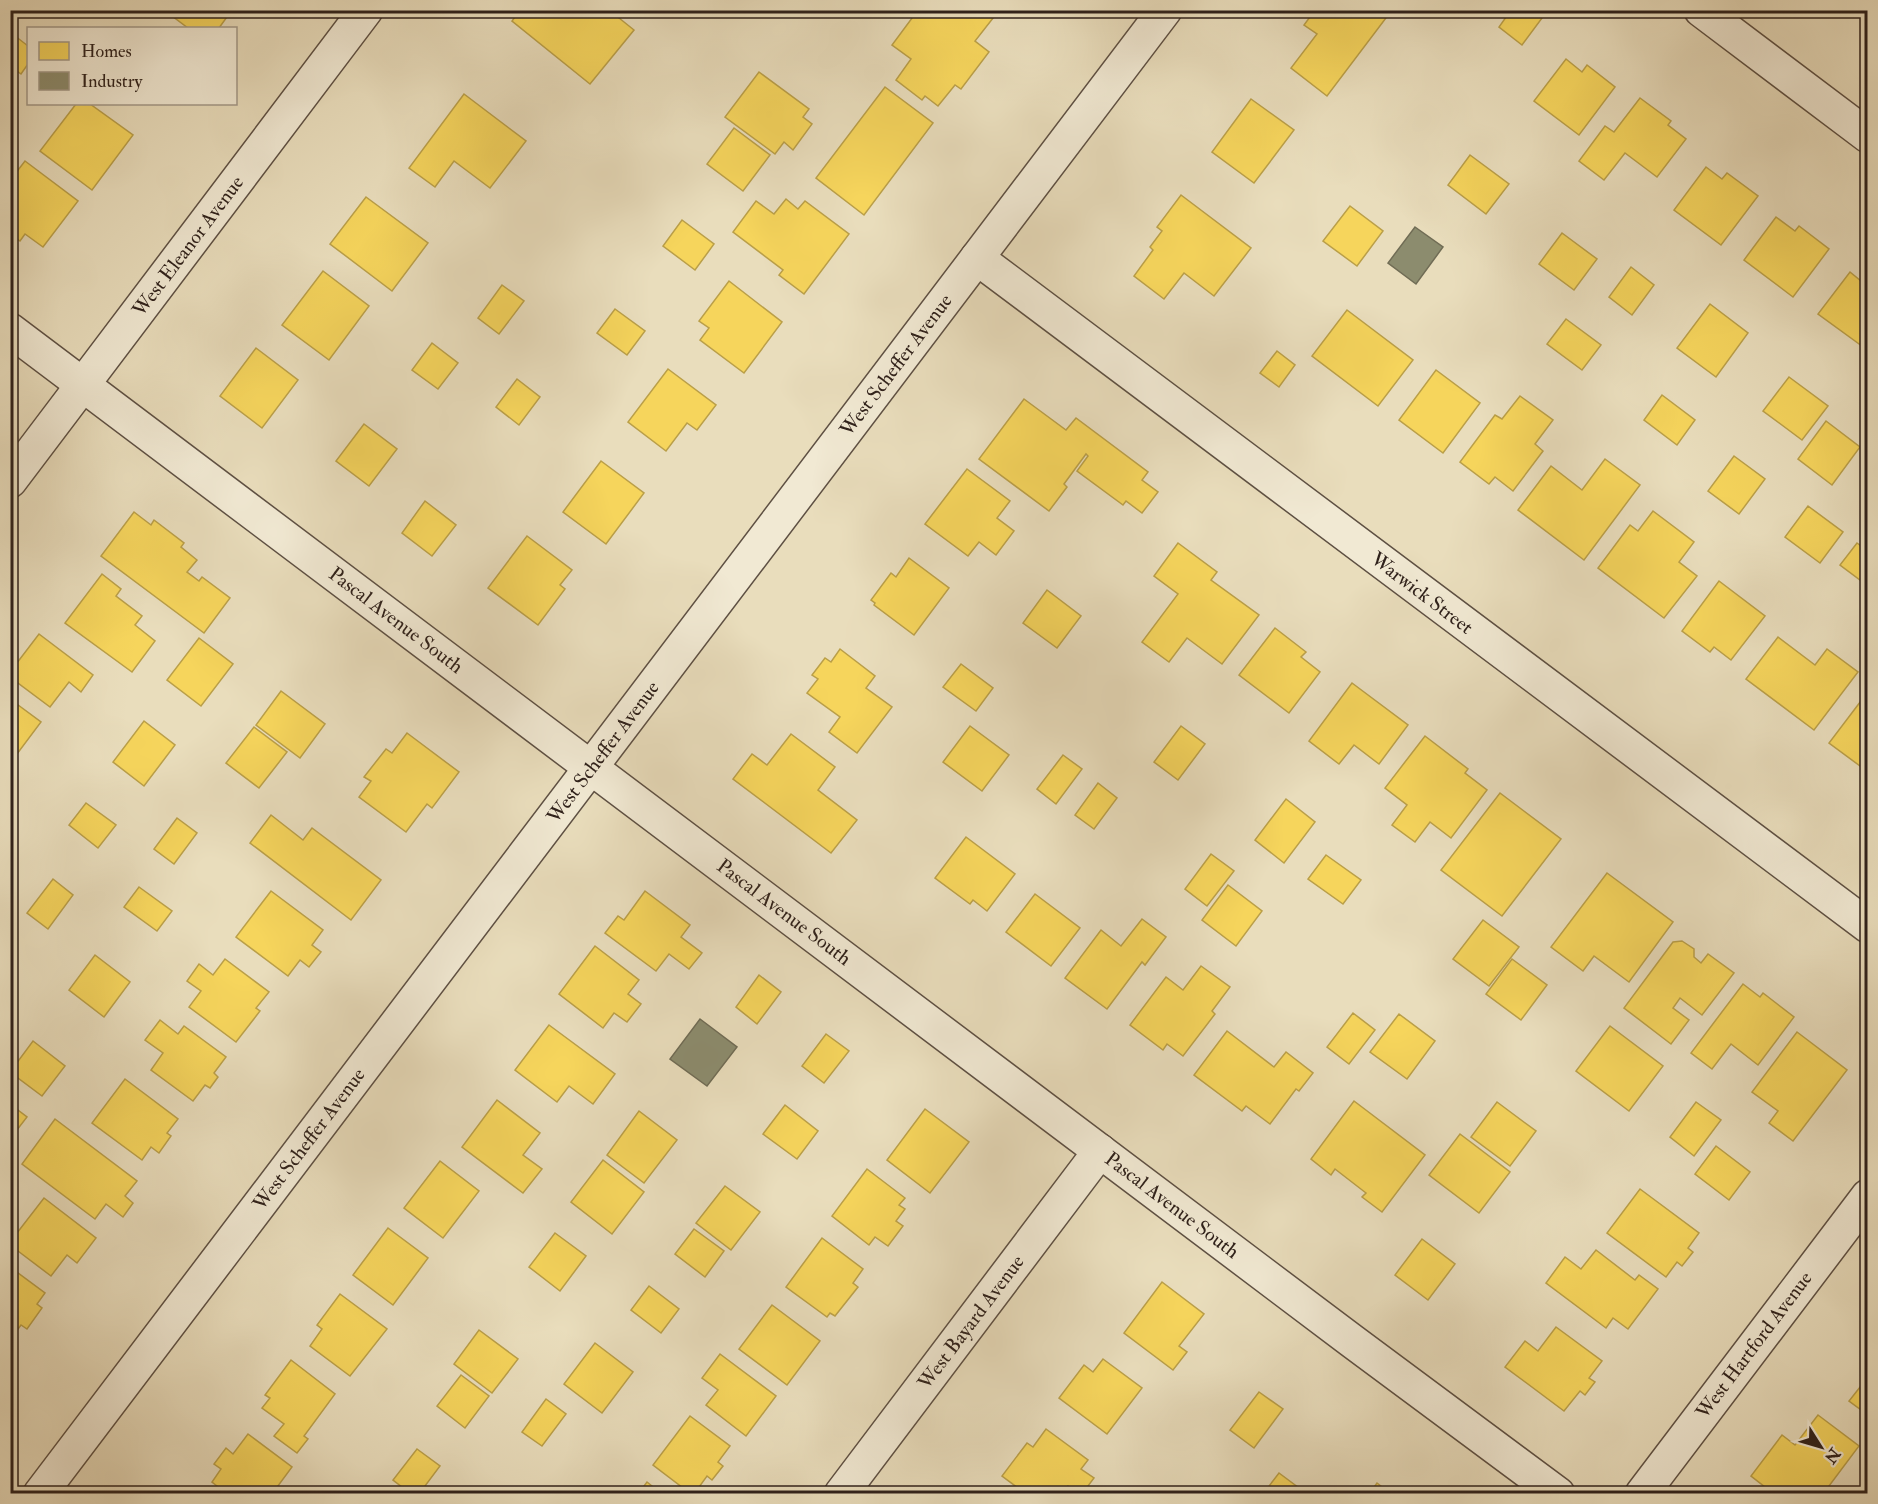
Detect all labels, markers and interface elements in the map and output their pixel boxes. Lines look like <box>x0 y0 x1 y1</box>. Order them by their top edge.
legend <box>27 27 237 105</box>
text: Homes <box>81 40 132 63</box>
text: Industry <box>81 70 143 93</box>
street label: West Eleanor Avenue <box>126 171 249 322</box>
street label: West Scheffer Avenue <box>834 289 958 442</box>
street label: Warwick Street <box>1365 546 1479 640</box>
street label: Pascal Avenue South <box>324 561 469 679</box>
street label: West Scheffer Avenue <box>541 676 665 829</box>
street label: Pascal Avenue South <box>712 853 857 971</box>
street label: West Scheffer Avenue <box>247 1063 371 1216</box>
street label: Pascal Avenue South <box>1100 1146 1245 1264</box>
street label: West Bayard Avenue <box>912 1250 1030 1395</box>
street label: West Hartford Avenue <box>1690 1266 1818 1425</box>
north arrow <box>1791 1417 1851 1477</box>
text: N <box>1819 1443 1845 1468</box>

